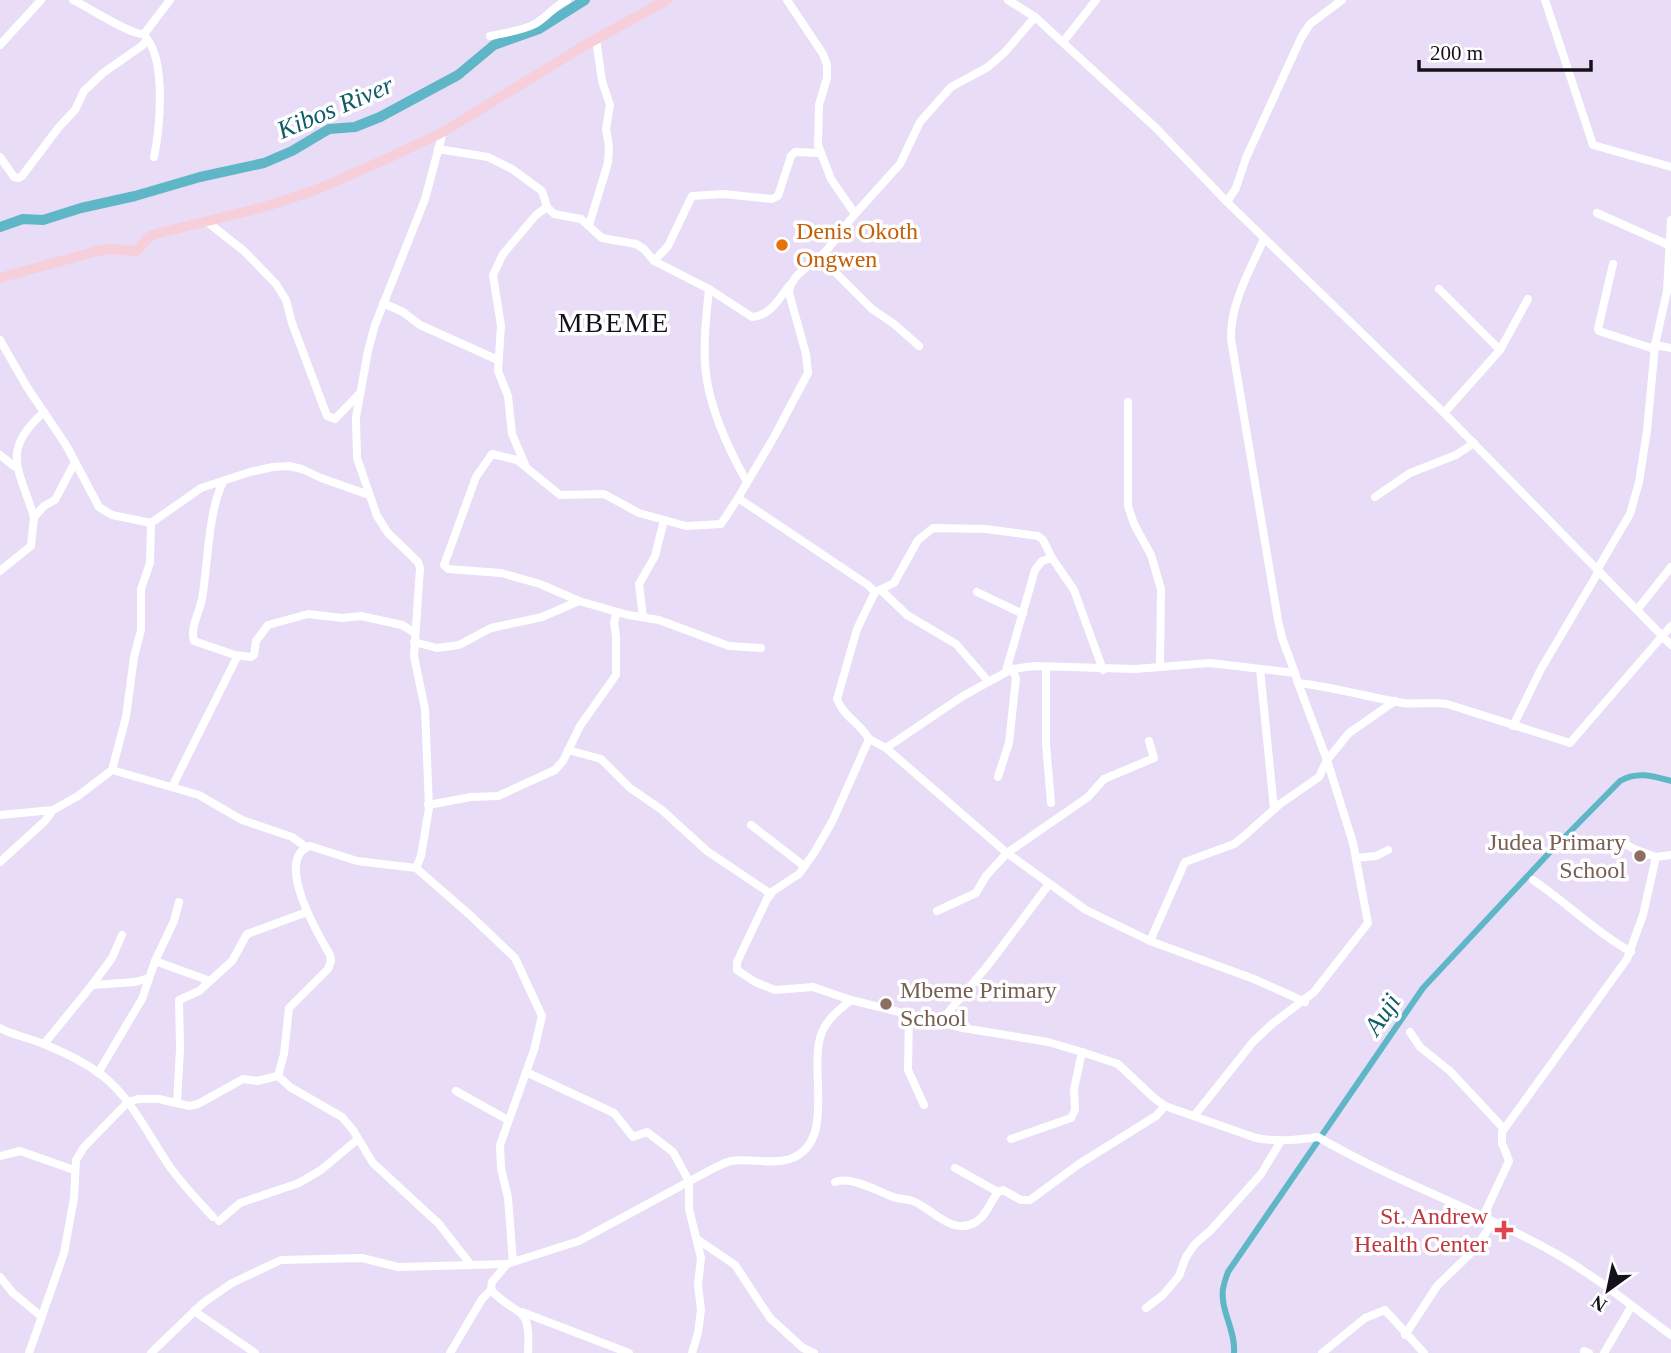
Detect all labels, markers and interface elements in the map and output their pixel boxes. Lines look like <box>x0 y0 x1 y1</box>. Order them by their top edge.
scale bar <box>1419 28 1590 72</box>
text: 200 m <box>1430 41 1483 65</box>
water label: Kibos River <box>272 70 399 145</box>
place label: Denis Okoth Ongwen <box>796 218 918 272</box>
marker: Denis Okoth Ongwen <box>774 237 790 253</box>
district label: MBEME <box>558 307 670 338</box>
place label: Judea Primary School <box>1488 829 1626 883</box>
marker: Judea Primary School <box>1632 848 1648 864</box>
place label: Mbeme Primary School <box>900 977 1057 1031</box>
water label: Auji <box>1357 988 1407 1042</box>
marker: Mbeme Primary School <box>878 996 894 1012</box>
place label: St. Andrew Health Center <box>1354 1203 1489 1257</box>
marker: St. Andrew Health Center <box>1494 1220 1514 1240</box>
north arrow <box>1573 1255 1643 1325</box>
text: N <box>1587 1291 1610 1316</box>

